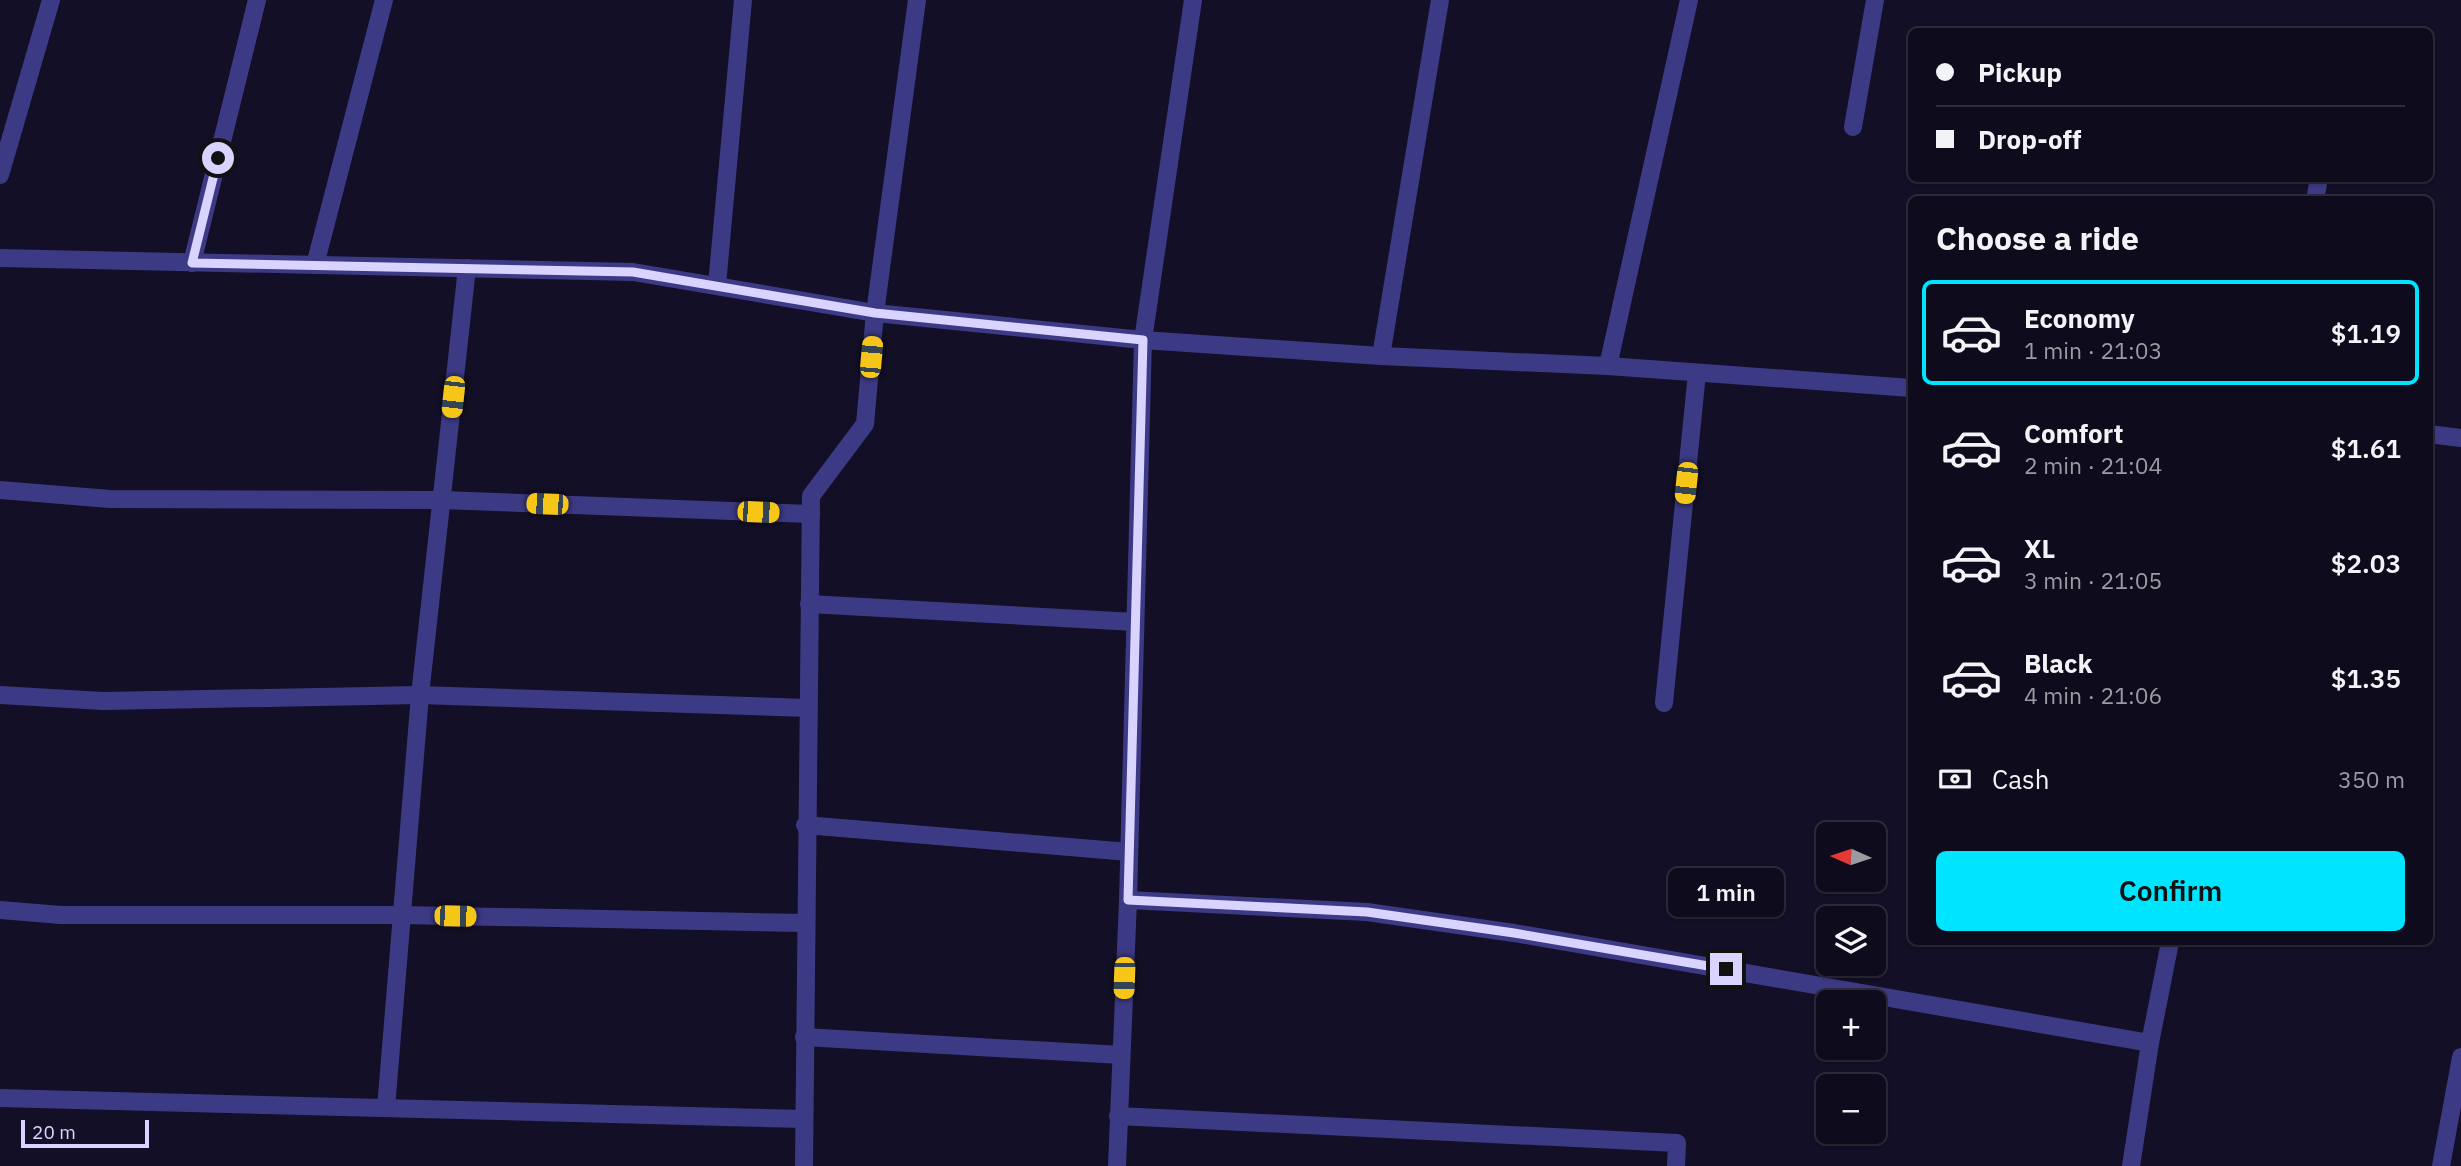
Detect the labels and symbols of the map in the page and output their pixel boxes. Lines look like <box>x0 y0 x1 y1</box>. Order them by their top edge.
route start <box>202 142 234 174</box>
car <box>859 335 884 379</box>
car <box>441 375 466 419</box>
car <box>1674 461 1699 505</box>
car <box>526 493 569 515</box>
car <box>737 501 780 523</box>
north arrow <box>1816 822 1886 892</box>
callout: 1 min <box>1668 867 1784 916</box>
car <box>434 905 477 927</box>
route end <box>1710 953 1742 985</box>
car <box>1113 957 1136 999</box>
scale bar <box>21 1117 149 1149</box>

